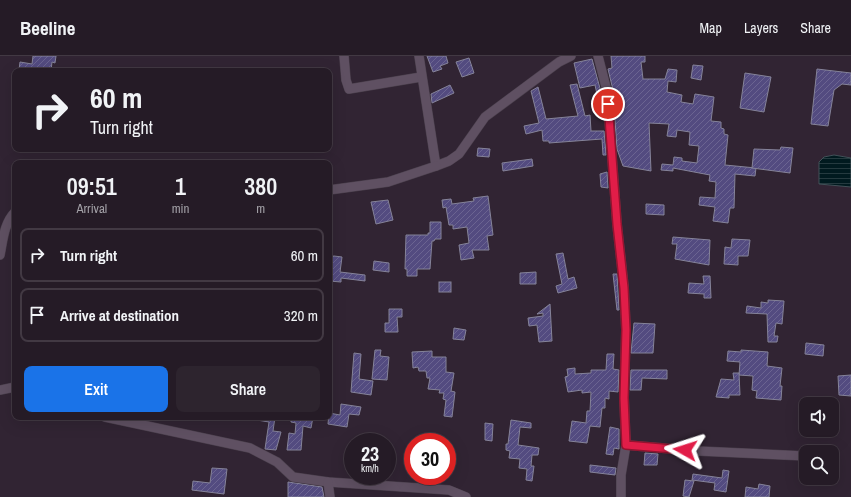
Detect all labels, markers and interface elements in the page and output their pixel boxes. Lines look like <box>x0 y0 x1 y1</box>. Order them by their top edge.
text: Beeline <box>20 15 75 41</box>
text: Map <box>700 19 722 37</box>
text: Layers <box>744 19 778 37</box>
text: Share <box>800 19 831 37</box>
text: 60 m <box>90 79 142 117</box>
icon: right <box>24 84 76 136</box>
pin <box>591 87 625 121</box>
icon: arrive <box>597 93 619 115</box>
text: Turn right <box>90 115 153 140</box>
text: 09:51 <box>67 170 117 202</box>
text: 1 <box>175 170 186 202</box>
text: 380 <box>244 170 277 202</box>
text: Arrival <box>76 200 107 217</box>
text: min <box>172 200 189 217</box>
text: m <box>256 200 265 217</box>
icon: right <box>26 244 48 266</box>
text: Turn right <box>60 245 117 266</box>
text: 60 m <box>291 245 318 266</box>
icon: arrive <box>26 304 48 326</box>
text: Arrive at destination <box>60 305 179 326</box>
text: 320 m <box>284 305 318 326</box>
button: Exit <box>24 366 168 412</box>
button: Share <box>176 366 320 412</box>
map controls <box>799 397 839 485</box>
button: sound <box>799 397 839 437</box>
position arrow <box>664 429 706 471</box>
speed limit sign: 30 <box>404 433 456 485</box>
text: 23 <box>361 440 379 467</box>
button: search <box>799 445 839 485</box>
text: km/h <box>361 462 379 475</box>

